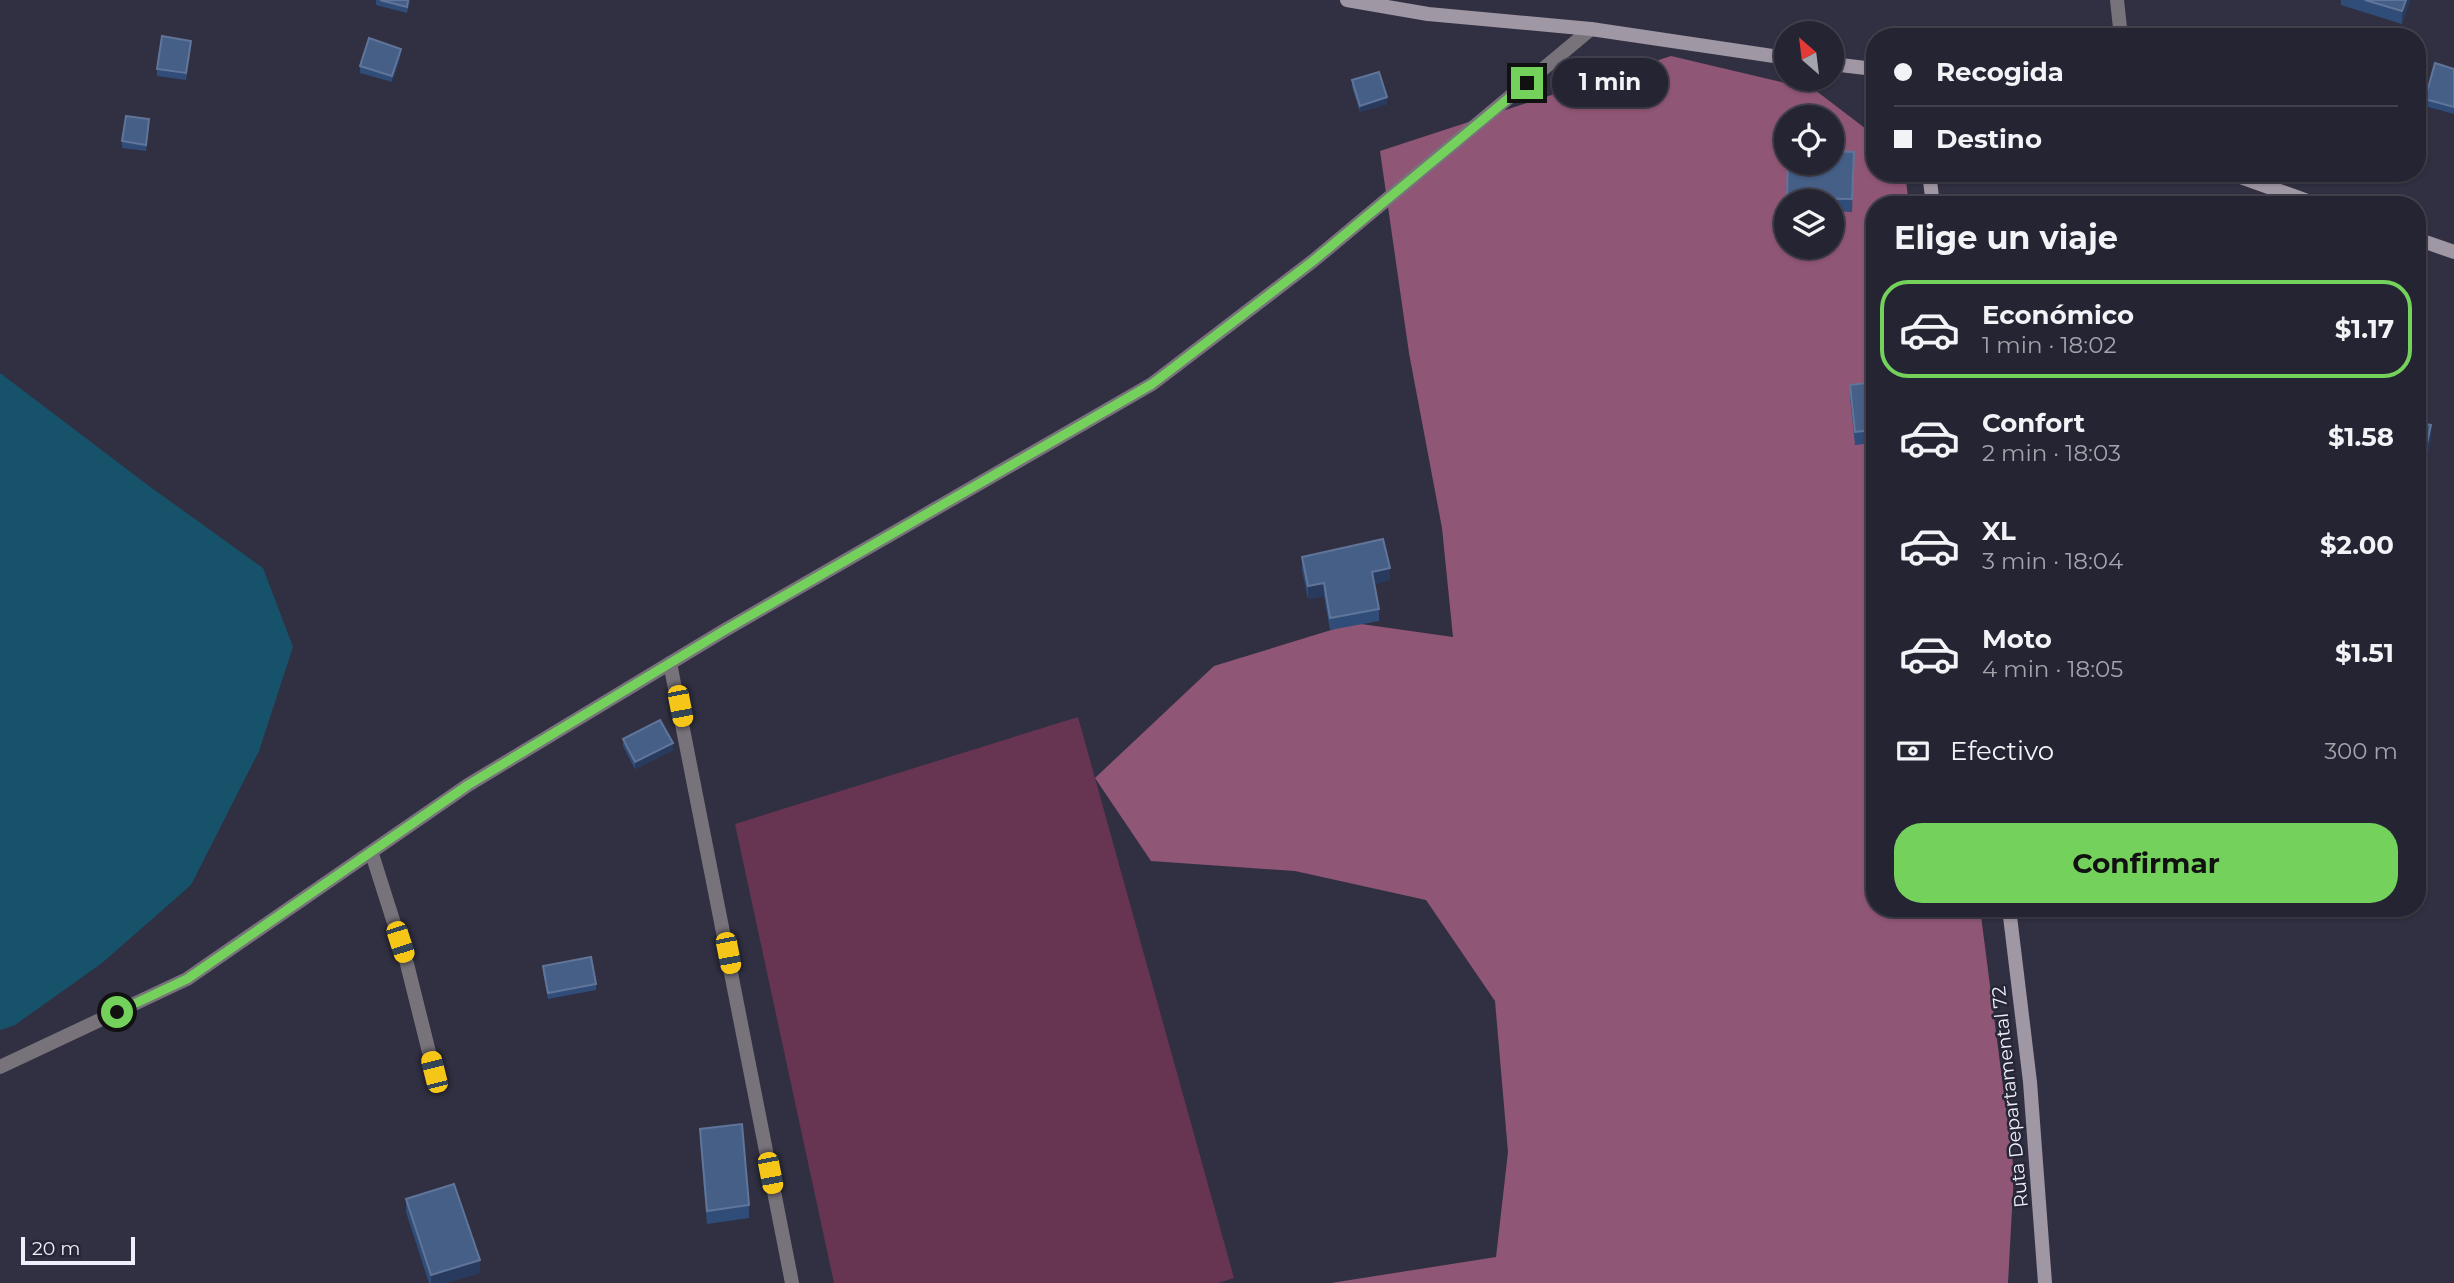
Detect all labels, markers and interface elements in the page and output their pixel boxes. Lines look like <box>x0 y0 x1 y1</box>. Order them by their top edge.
north arrow <box>1774 21 1844 91</box>
map controls <box>1774 21 1844 259</box>
text: Recogida <box>1936 56 2064 88</box>
callout: 1 min <box>1552 58 1667 108</box>
route end <box>1511 67 1543 99</box>
text: 1 min <box>1579 68 1641 96</box>
button: locate <box>1774 105 1844 175</box>
text: Destino <box>1936 123 2042 155</box>
button: layers <box>1774 189 1844 259</box>
text: Elige un viaje <box>1894 218 2118 257</box>
icon: car <box>1898 298 1961 361</box>
text: Económico <box>1982 299 2134 331</box>
text: $1.17 <box>2335 313 2394 345</box>
text: 1 min · 18:02 <box>1982 331 2116 359</box>
icon: car <box>1898 406 1961 469</box>
text: Confort <box>1982 407 2085 439</box>
text: $1.58 <box>2328 421 2394 453</box>
text: 2 min · 18:03 <box>1982 439 2121 467</box>
icon: car <box>1898 514 1961 577</box>
text: XL <box>1982 515 2016 547</box>
text: $2.00 <box>2320 529 2394 561</box>
text: 3 min · 18:04 <box>1982 547 2123 575</box>
icon: car <box>1898 622 1961 685</box>
text: Moto <box>1982 623 2052 655</box>
text: $1.51 <box>2335 637 2394 669</box>
text: 4 min · 18:05 <box>1982 655 2123 683</box>
car <box>666 683 695 729</box>
icon: cash <box>1894 732 1932 770</box>
text: Efectivo <box>1950 735 2054 767</box>
text: 300 m <box>2324 737 2398 765</box>
button: Confirmar <box>1894 823 2398 903</box>
car <box>384 919 417 965</box>
car <box>714 930 743 976</box>
street label: Ruta Departamental 72 <box>1987 985 2033 1209</box>
route start <box>101 996 133 1028</box>
car <box>419 1049 450 1095</box>
car <box>756 1150 785 1196</box>
scale bar <box>21 1234 135 1266</box>
text: 20 m <box>32 1237 80 1260</box>

